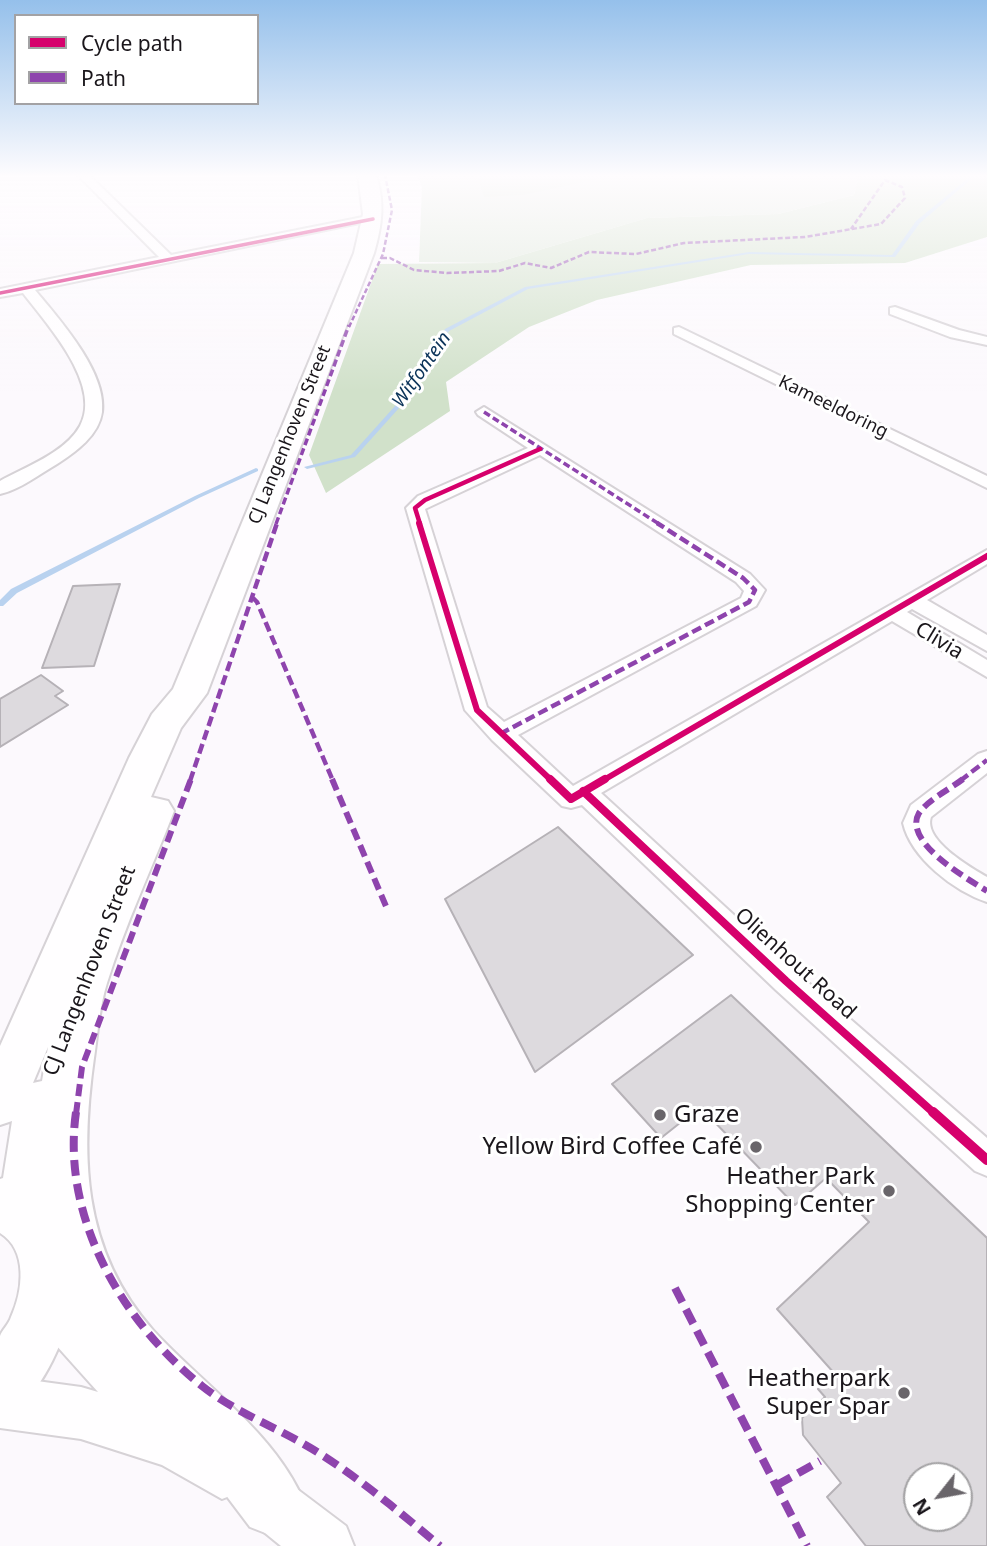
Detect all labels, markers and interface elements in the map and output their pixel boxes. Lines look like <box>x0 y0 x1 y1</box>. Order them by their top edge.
legend <box>14 14 259 105</box>
text: Cycle path <box>81 29 183 57</box>
text: Path <box>81 64 126 92</box>
water label: Witfontein <box>388 328 456 412</box>
street label: CJ Langenhoven Street <box>244 342 336 528</box>
street label: Kameeldoring <box>775 371 891 443</box>
street label: Clivia <box>910 617 968 665</box>
street label: CJ Langenhoven Street <box>38 862 142 1080</box>
street label: Olienhout Road <box>729 903 861 1025</box>
place label: Graze <box>674 1101 739 1129</box>
marker: Graze <box>652 1107 668 1123</box>
place label: Yellow Bird Coffee Café <box>482 1133 742 1161</box>
marker: Yellow Bird Coffee Café <box>748 1139 764 1155</box>
place label: Heather Park Shopping Center <box>685 1163 875 1219</box>
marker: Heather Park Shopping Center <box>881 1183 897 1199</box>
place label: Heatherpark Super Spar <box>747 1365 890 1421</box>
marker: Heatherpark Super Spar <box>896 1385 912 1401</box>
north arrow <box>903 1462 973 1532</box>
text: N <box>907 1493 937 1520</box>

